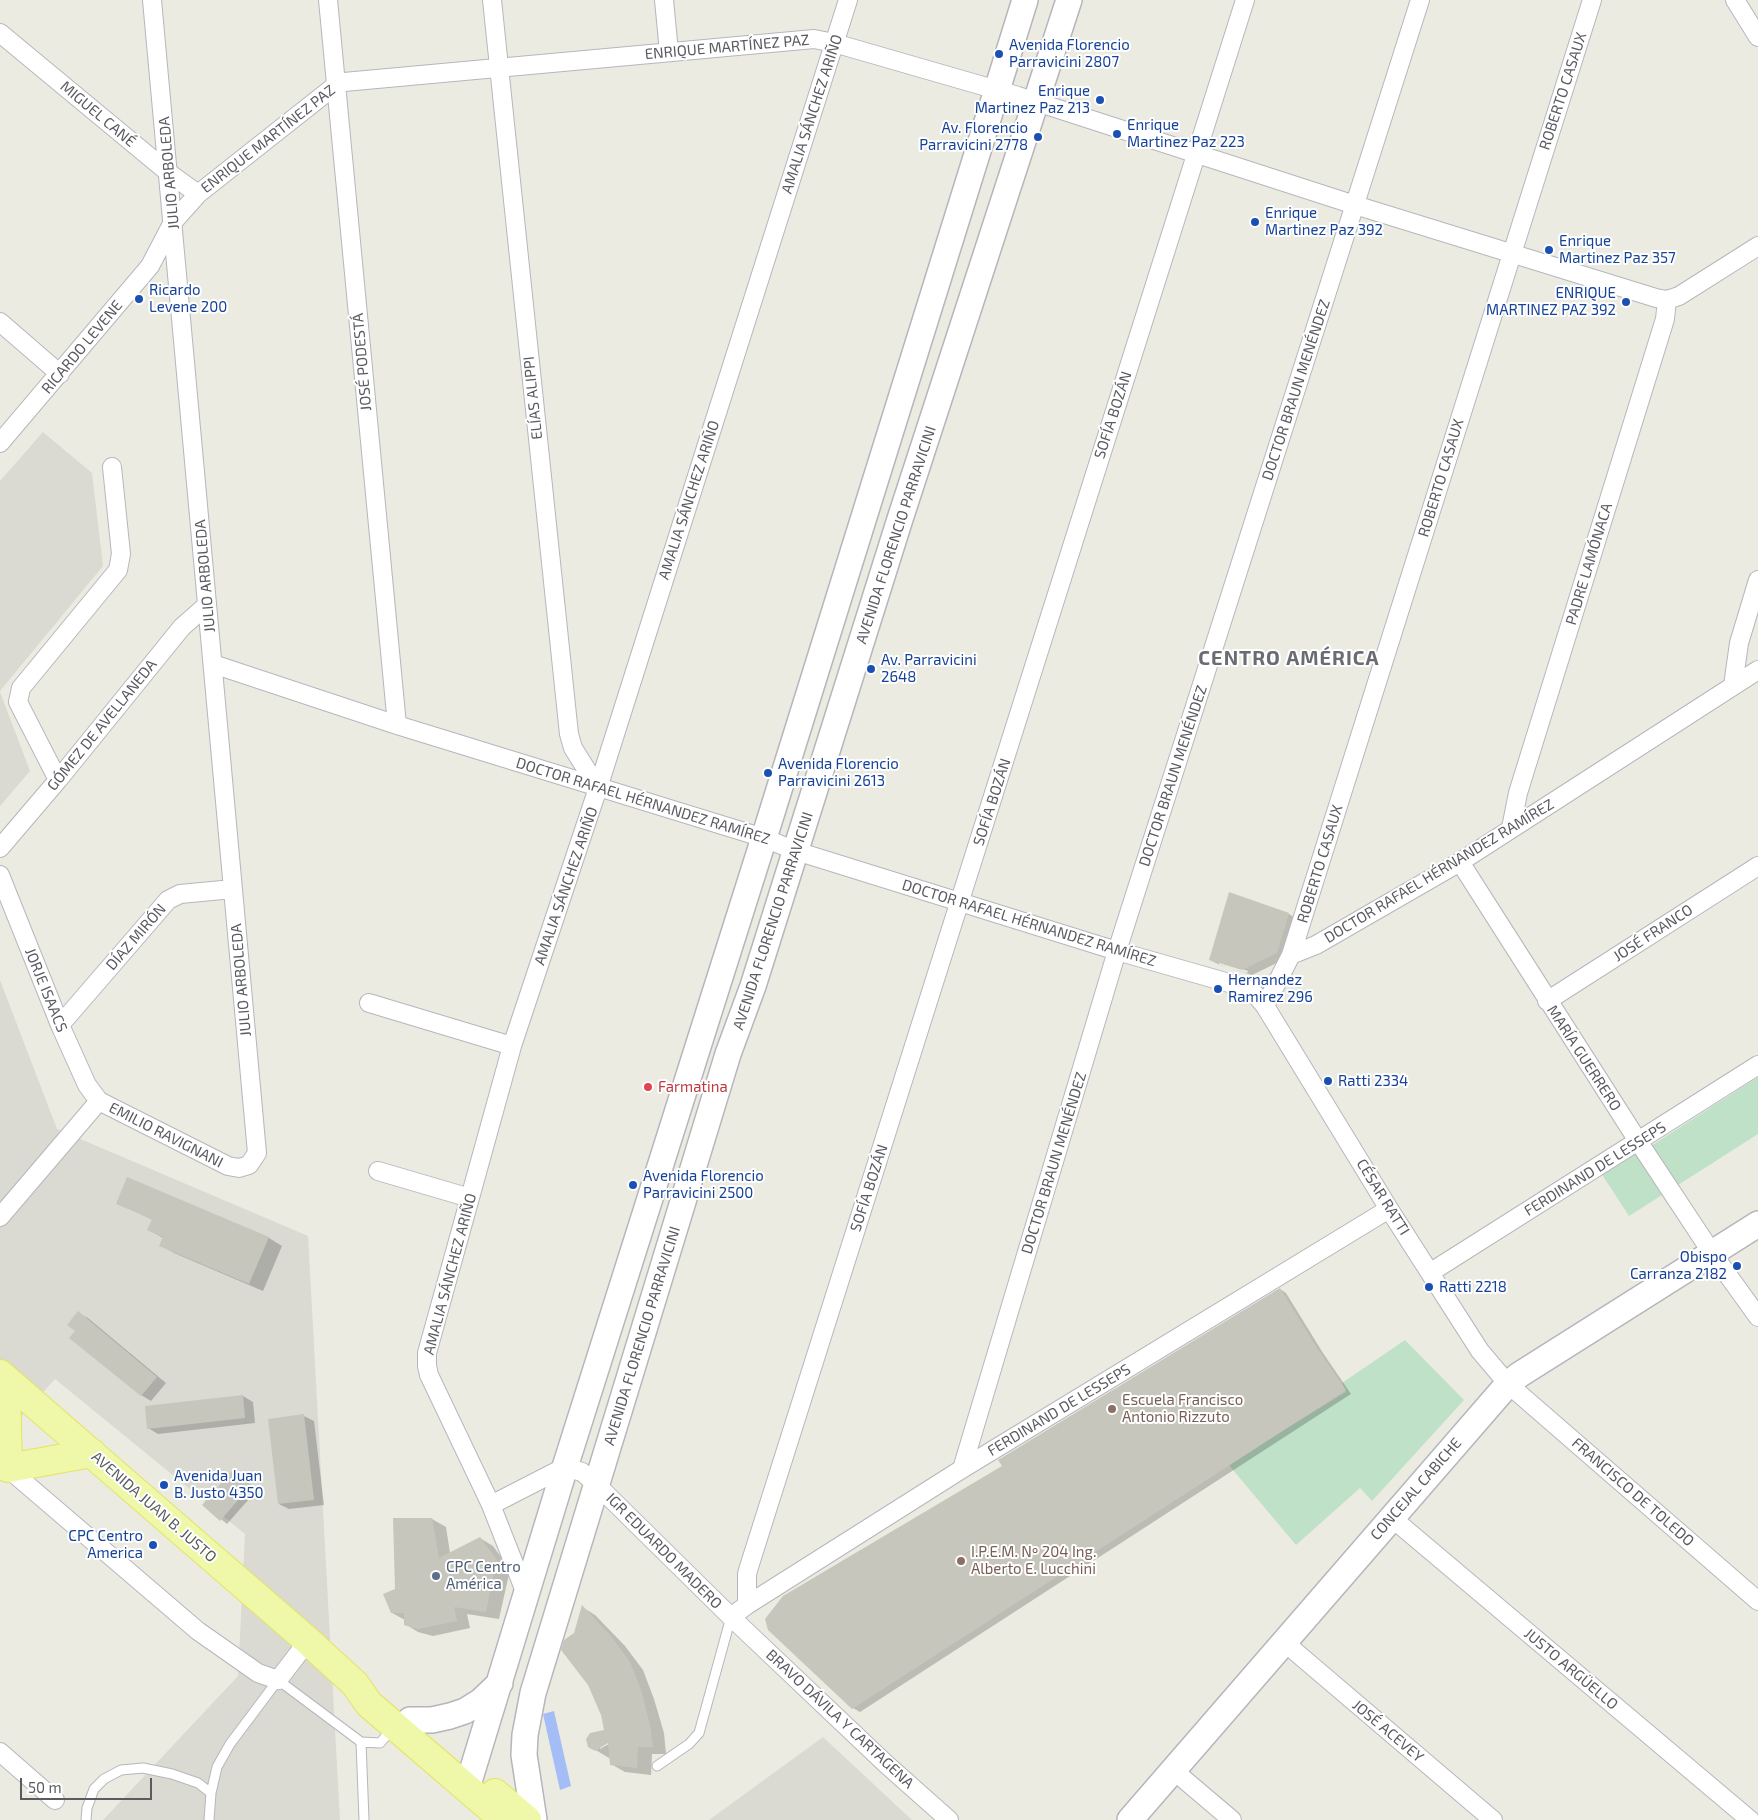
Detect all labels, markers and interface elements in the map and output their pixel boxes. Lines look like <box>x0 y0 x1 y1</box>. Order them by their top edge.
street label: ROBERTO CASAUX <box>1535 30 1591 152</box>
street label: ENRIQUE MARTÍNEZ PAZ <box>644 31 810 63</box>
street label: AMALIA SÁNCHEZ ARIÑO <box>778 32 846 196</box>
place label: Avenida Florencio Parravicini 2807 <box>1009 36 1130 71</box>
marker: Avenida Florencio Parravicini 2807 <box>993 48 1005 60</box>
street label: MIGUEL CANÉ <box>57 77 139 151</box>
street label: ENRIQUE MARTÍNEZ PAZ <box>197 81 339 197</box>
place label: Enrique Martinez Paz 213 <box>975 82 1090 117</box>
marker: Enrique Martinez Paz 213 <box>1094 94 1106 106</box>
street label: JULIO ARBOLEDA <box>155 116 183 230</box>
place label: Enrique Martinez Paz 223 <box>1127 116 1245 151</box>
place label: Av. Florencio Parravicini 2778 <box>919 119 1028 154</box>
marker: Enrique Martinez Paz 223 <box>1111 128 1123 140</box>
marker: Av. Florencio Parravicini 2778 <box>1032 131 1044 143</box>
place label: Enrique Martinez Paz 392 <box>1265 204 1383 239</box>
marker: Enrique Martinez Paz 392 <box>1249 216 1261 228</box>
place label: Enrique Martinez Paz 357 <box>1559 232 1676 267</box>
marker: Enrique Martinez Paz 357 <box>1543 244 1555 256</box>
place label: Ricardo Levene 200 <box>149 281 227 316</box>
place label: ENRIQUE MARTINEZ PAZ 392 <box>1486 284 1616 319</box>
marker: Ricardo Levene 200 <box>133 293 145 305</box>
marker: ENRIQUE MARTINEZ PAZ 392 <box>1620 296 1632 308</box>
street label: RICARDO LEVENE <box>38 297 126 397</box>
street label: DOCTOR BRAUN MENÉNDEZ <box>1258 297 1334 483</box>
street label: JOSÉ PODESTÁ <box>349 312 375 412</box>
street label: ELÍAS ALIPPI <box>520 355 546 441</box>
street label: SOFÍA BOZÁN <box>1090 369 1136 461</box>
street label: ROBERTO CASAUX <box>1414 417 1468 539</box>
street label: AMALIA SÁNCHEZ ARIÑO <box>655 418 723 582</box>
street label: AVENIDA FLORENCIO PARRAVICINI <box>852 424 940 646</box>
street label: PADRE LAMÓNACA <box>1562 501 1616 627</box>
street label: JULIO ARBOLEDA <box>191 519 219 633</box>
district label: CENTRO AMÉRICA <box>1197 646 1381 670</box>
place label: Av. Parravicini 2648 <box>881 651 977 686</box>
street label: GÓMEZ DE AVELLANEDA <box>43 656 161 794</box>
marker: Av. Parravicini 2648 <box>865 663 877 675</box>
street label: DOCTOR BRAUN MENÉNDEZ <box>1135 683 1211 869</box>
street label: DOCTOR RAFAEL HÉRNANDEZ RAMÍREZ <box>514 754 772 848</box>
place label: Avenida Florencio Parravicini 2613 <box>778 755 899 790</box>
street label: SOFÍA BOZÁN <box>969 756 1015 848</box>
marker: Avenida Florencio Parravicini 2613 <box>762 767 774 779</box>
street label: DOCTOR RAFAEL HÉRNANDEZ RAMÍREZ <box>1321 795 1557 947</box>
street label: ROBERTO CASAUX <box>1293 803 1347 925</box>
street label: AMALIA SÁNCHEZ ARIÑO <box>530 804 602 968</box>
street label: AVENIDA FLORENCIO PARRAVICINI <box>729 810 817 1032</box>
street label: DOCTOR RAFAEL HÉRNANDEZ RAMÍREZ <box>900 876 1158 970</box>
street label: DÍAZ MIRÓN <box>102 900 170 974</box>
street label: JOSÉ FRANCO <box>1610 901 1696 965</box>
street label: JULIO ARBOLEDA <box>227 923 255 1037</box>
street label: JORJE ISAACS <box>21 945 71 1035</box>
place label: Hernandez Ramirez 296 <box>1228 971 1313 1006</box>
marker: Hernandez Ramirez 296 <box>1212 983 1224 995</box>
street label: MARÍA GUERRERO <box>1543 1002 1625 1114</box>
street label: DOCTOR BRAUN MENÉNDEZ <box>1018 1070 1090 1256</box>
place label: Ratti 2334 <box>1338 1072 1408 1090</box>
marker: Ratti 2334 <box>1322 1075 1334 1087</box>
place label: Farmatina <box>658 1078 728 1096</box>
marker: Farmatina <box>642 1081 654 1093</box>
street label: EMILIO RAVIGNANI <box>106 1098 226 1172</box>
street label: FERDINAND DE LESSEPS <box>1521 1118 1669 1220</box>
street label: SOFÍA BOZÁN <box>846 1142 892 1234</box>
street label: CÉSAR RATTI <box>1352 1156 1414 1238</box>
place label: Avenida Florencio Parravicini 2500 <box>643 1167 764 1202</box>
marker: Avenida Florencio Parravicini 2500 <box>627 1179 639 1191</box>
street label: AMALIA SÁNCHEZ ARIÑO <box>420 1191 480 1357</box>
street label: AVENIDA FLORENCIO PARRAVICINI <box>600 1224 684 1448</box>
place label: Obispo Carranza 2182 <box>1630 1248 1727 1283</box>
marker: Obispo Carranza 2182 <box>1731 1260 1743 1272</box>
place label: Ratti 2218 <box>1439 1278 1507 1296</box>
marker: Ratti 2218 <box>1423 1281 1435 1293</box>
street label: FERDINAND DE LESSEPS <box>984 1360 1134 1460</box>
place label: Escuela Francisco Antonio Rizzuto <box>1122 1391 1243 1426</box>
marker: Escuela Francisco Antonio Rizzuto <box>1106 1403 1118 1415</box>
street label: CONCEJAL CABICHE <box>1367 1434 1465 1544</box>
street label: FRANCISCO DE TOLEDO <box>1568 1434 1698 1550</box>
street label: AVENIDA JUAN B. JUSTO <box>88 1448 220 1566</box>
place label: Avenida Juan B. Justo 4350 <box>174 1467 264 1502</box>
marker: Avenida Juan B. Justo 4350 <box>158 1479 170 1491</box>
street label: IGR EDUARDO MADERO <box>602 1489 726 1613</box>
place label: CPC Centro America <box>68 1527 143 1562</box>
marker: CPC Centro America <box>147 1539 159 1551</box>
place label: I.P.E.M. Nº 204 Ing. Alberto E. Lucchini <box>971 1543 1096 1578</box>
marker: I.P.E.M. Nº 204 Ing. Alberto E. Lucchini <box>955 1555 967 1567</box>
place label: CPC Centro América <box>446 1558 521 1593</box>
marker: CPC Centro América <box>430 1570 442 1582</box>
street label: JUSTO ARGÜELLO <box>1520 1625 1622 1713</box>
street label: BRAVO DÁVILA Y CARTAGENA <box>762 1646 918 1792</box>
street label: JOSÉ ACEVEY <box>1349 1696 1427 1766</box>
scale bar <box>22 1768 155 1800</box>
text: 50 m <box>28 1778 62 1796</box>

